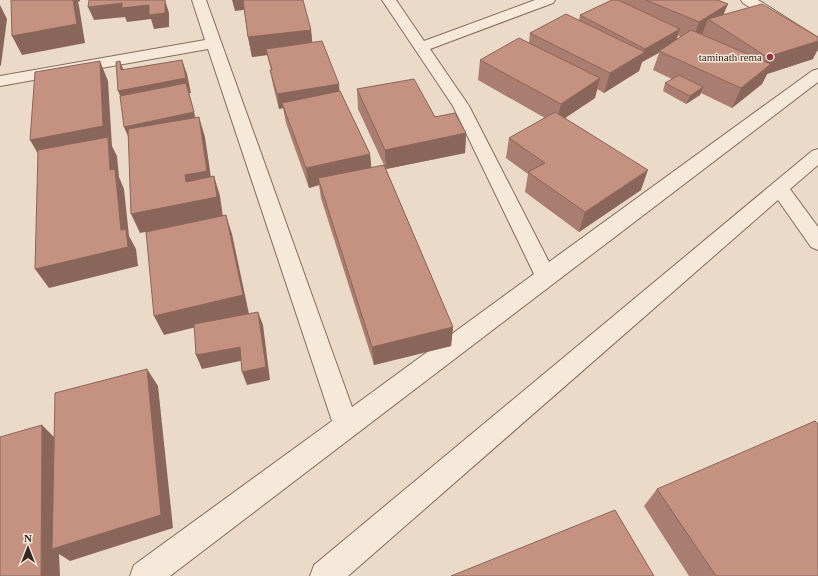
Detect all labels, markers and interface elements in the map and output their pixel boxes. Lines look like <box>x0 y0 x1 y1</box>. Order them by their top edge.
place label: taminath rema <box>699 51 762 63</box>
marker: taminath rema <box>765 52 775 62</box>
north arrow <box>8 528 48 568</box>
text: N <box>24 532 32 544</box>

